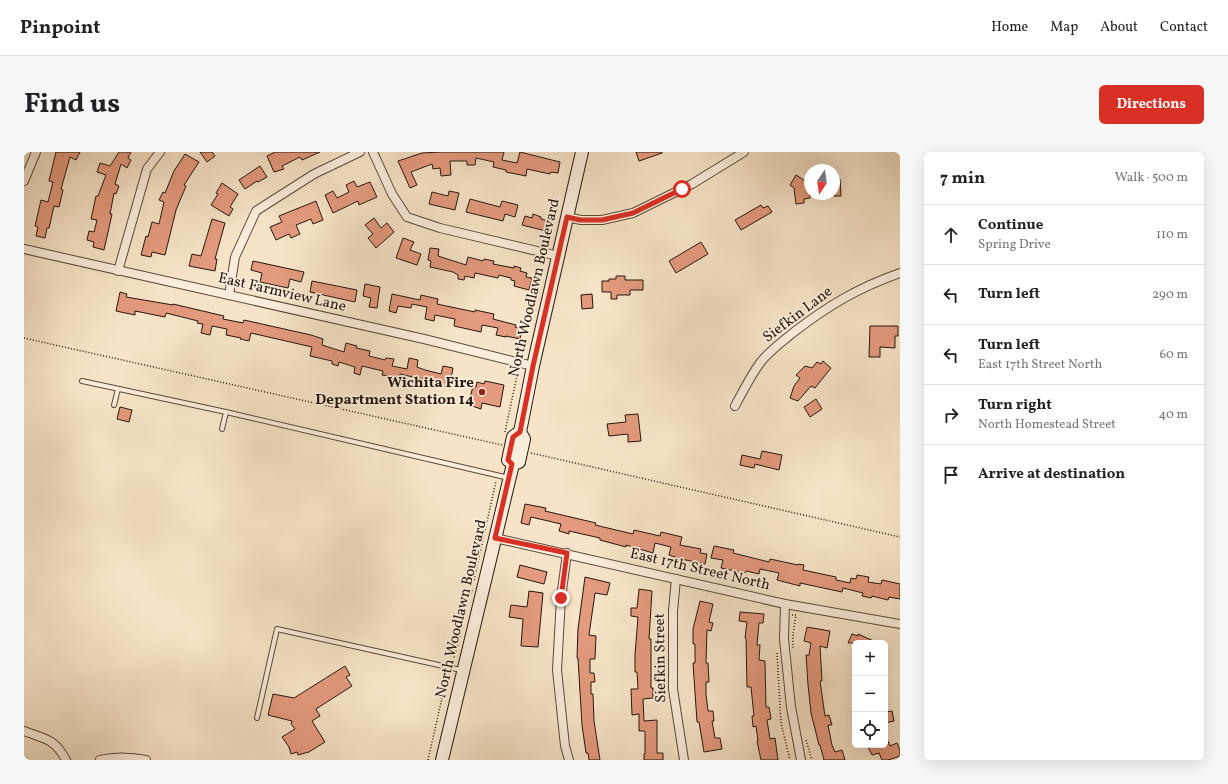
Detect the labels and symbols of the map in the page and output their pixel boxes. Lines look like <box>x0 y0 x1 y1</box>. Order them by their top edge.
north arrow <box>804 164 840 200</box>
route start <box>673 180 691 198</box>
street label: North Woodlawn Boulevard <box>504 197 566 379</box>
street label: East Farmview Lane <box>216 268 348 318</box>
street label: Siefkin Lane <box>759 282 837 348</box>
place label: Wichita Fire Department Station 14 <box>315 373 474 411</box>
marker: Wichita Fire Department Station 14 <box>477 387 487 397</box>
street label: North Woodlawn Boulevard <box>431 518 493 700</box>
street label: East 17th Street North <box>628 544 772 596</box>
route end <box>552 589 570 607</box>
street label: Siefkin Street <box>650 613 672 703</box>

